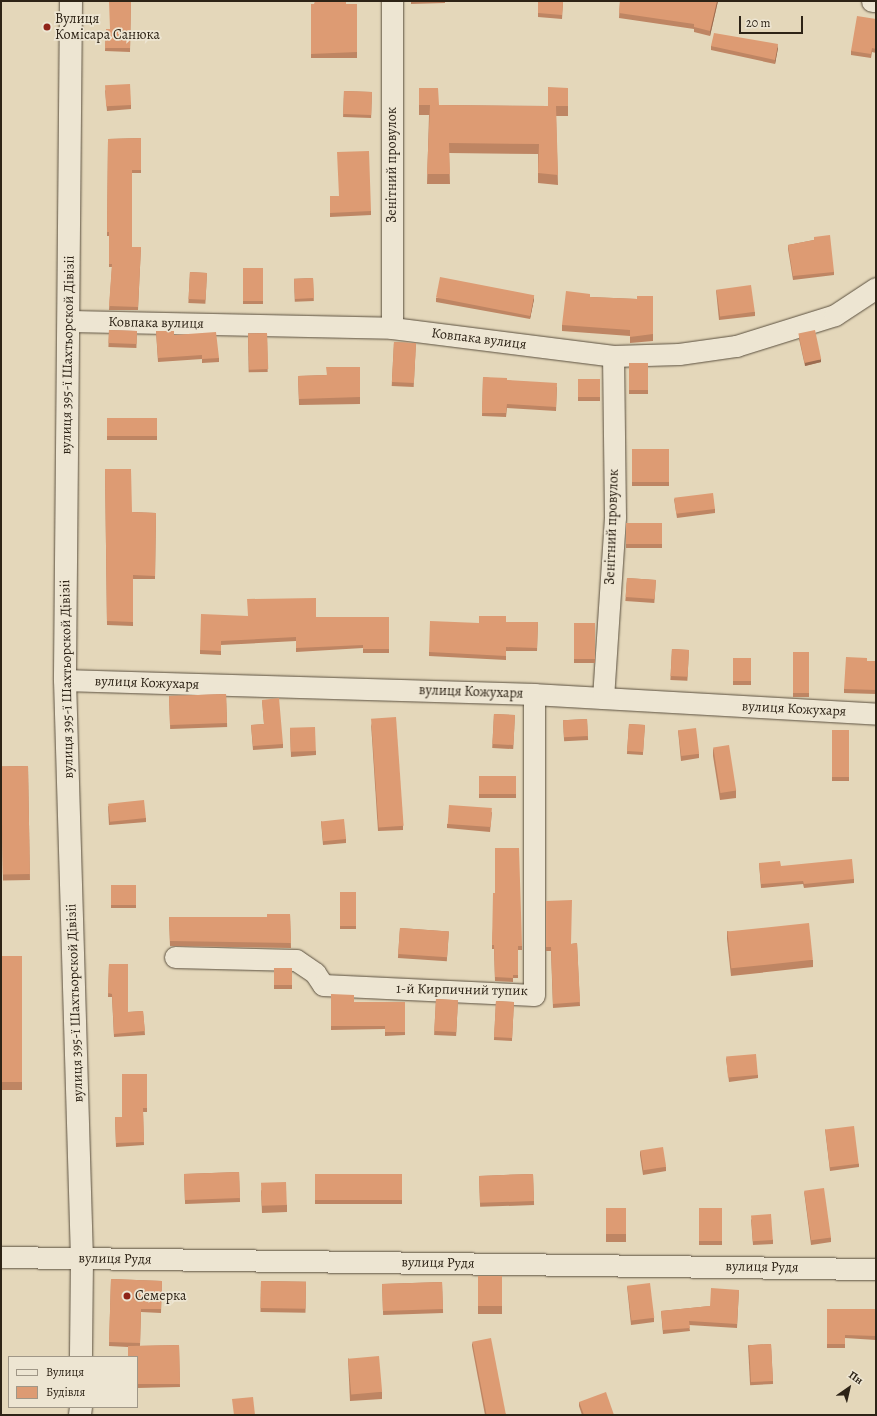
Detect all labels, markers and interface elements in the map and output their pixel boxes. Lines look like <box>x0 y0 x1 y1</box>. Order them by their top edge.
scale bar <box>741 8 805 34</box>
place label: Вулиця Комісара Санюка <box>55 11 160 44</box>
text: 20 m <box>746 15 770 31</box>
marker: Вулиця Комісара Санюка <box>42 22 52 32</box>
street label: Зенітний провулок <box>384 107 400 223</box>
street label: вулиця 395-ї Шахтьорской Дівізіі <box>58 255 78 455</box>
street label: Ковпака вулиця <box>108 314 204 332</box>
street label: Ковпака вулиця <box>431 325 527 353</box>
street label: Зенітний провулок <box>602 469 622 585</box>
street label: вулиця 395-ї Шахтьорской Дівізіі <box>57 579 77 779</box>
street label: вулиця Кожухаря <box>94 673 200 693</box>
street label: вулиця Кожухаря <box>418 682 524 702</box>
street label: вулиця Кожухаря <box>741 698 847 720</box>
street label: вулиця 395-ї Шахтьорской Дівізіі <box>63 903 87 1103</box>
street label: 1-й Кирпичний тупик <box>396 980 528 1000</box>
street label: вулиця Рудя <box>78 1250 152 1268</box>
street label: вулиця Рудя <box>401 1254 475 1272</box>
street label: вулиця Рудя <box>725 1258 799 1276</box>
place label: Семерка <box>135 1288 186 1304</box>
marker: Семерка <box>122 1291 132 1301</box>
legend <box>8 1356 138 1408</box>
text: Вулиця <box>46 1364 84 1380</box>
text: Пн <box>846 1367 866 1388</box>
north arrow <box>829 1368 869 1408</box>
text: Будівля <box>46 1384 85 1400</box>

